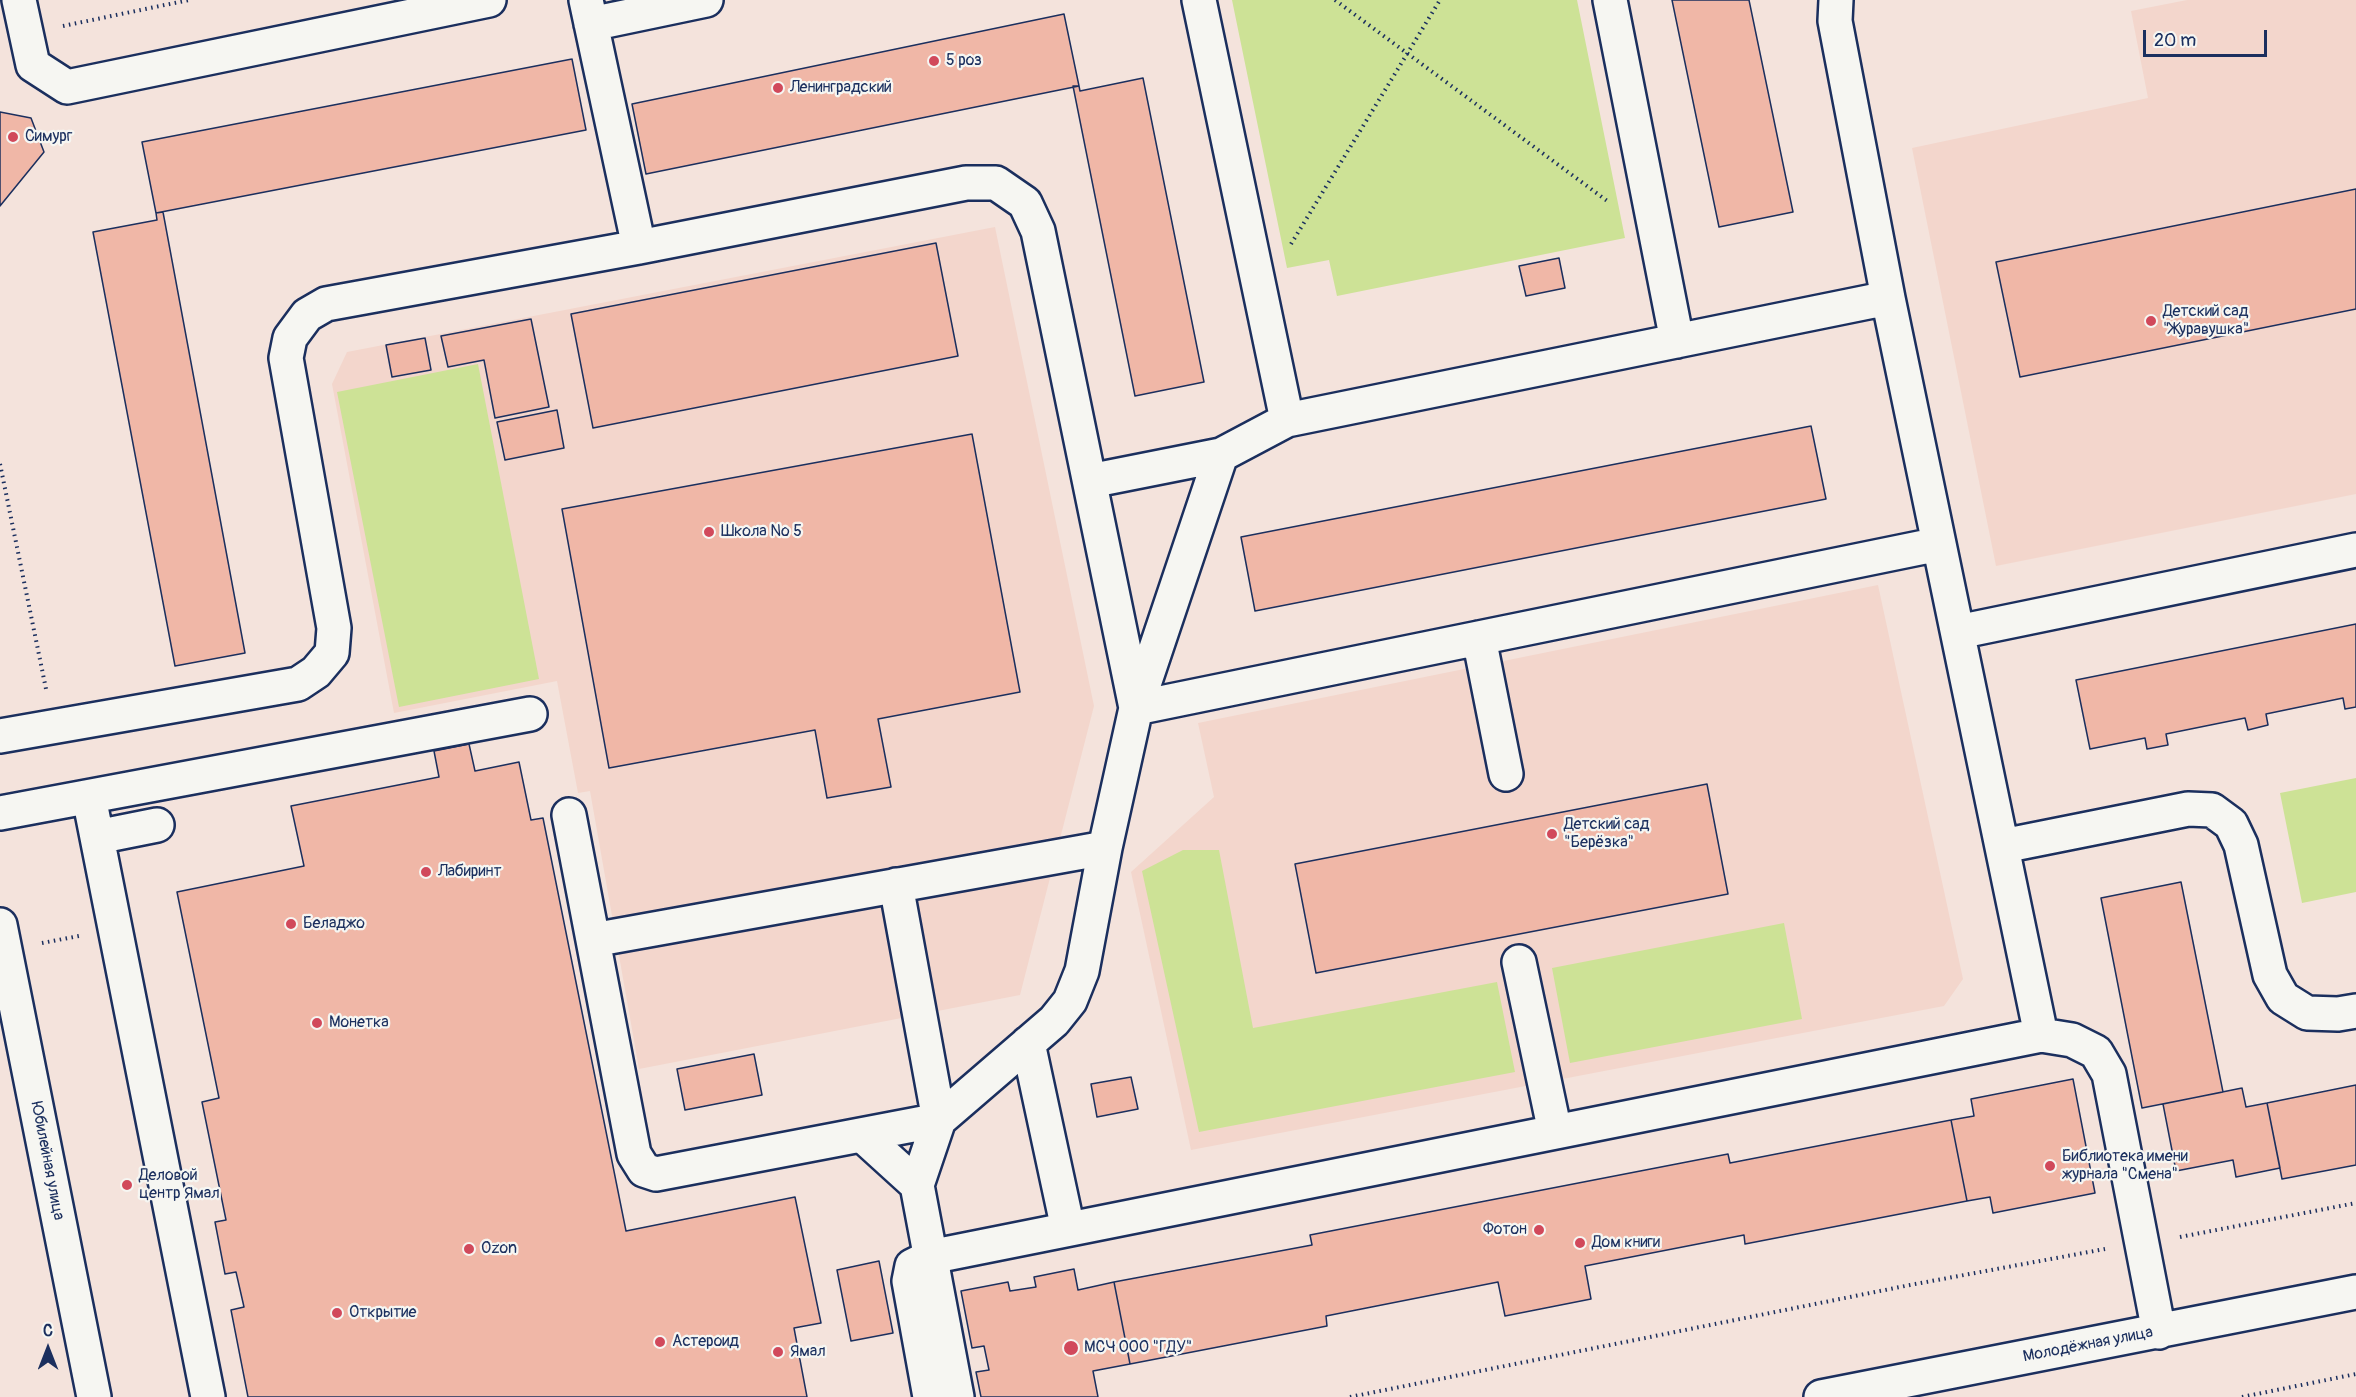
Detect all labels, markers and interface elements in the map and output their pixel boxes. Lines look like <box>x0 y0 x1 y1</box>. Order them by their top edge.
scale bar <box>2146 18 2270 56</box>
text: 20 m <box>2154 29 2196 52</box>
place label: 5 роз <box>946 51 982 71</box>
marker: 5 роз <box>927 54 941 68</box>
place label: Ленинградский <box>790 78 892 98</box>
marker: Ленинградский <box>771 81 785 95</box>
place label: Симург <box>25 127 72 147</box>
marker: Симург <box>6 130 20 144</box>
place label: Детский сад "Журавушка" <box>2163 302 2249 340</box>
marker: Детский сад "Журавушка" <box>2144 314 2158 328</box>
place label: Школа № 5 <box>721 522 802 542</box>
marker: Школа № 5 <box>702 525 716 539</box>
place label: Детский сад "Берёзка" <box>1564 815 1649 853</box>
marker: Детский сад "Берёзка" <box>1545 827 1559 841</box>
place label: Лабиринт <box>438 862 502 882</box>
marker: Лабиринт <box>419 865 433 879</box>
place label: Беладжо <box>303 914 365 934</box>
marker: Беладжо <box>284 917 298 931</box>
place label: Монетка <box>329 1013 389 1033</box>
marker: Монетка <box>310 1016 324 1030</box>
street label: Юбилейная улица <box>26 1100 68 1222</box>
place label: Библиотека имени журнала "Смена" <box>2062 1147 2188 1185</box>
marker: Библиотека имени журнала "Смена" <box>2043 1159 2057 1173</box>
place label: Деловой центр Ямал <box>139 1166 220 1204</box>
marker: Деловой центр Ямал <box>120 1178 134 1192</box>
place label: Фотон <box>1483 1220 1527 1240</box>
marker: Фотон <box>1532 1223 1546 1237</box>
place label: Дом книги <box>1592 1233 1660 1253</box>
marker: Дом книги <box>1573 1236 1587 1250</box>
place label: Ozon <box>481 1239 517 1259</box>
marker: Ozon <box>462 1242 476 1256</box>
place label: Открытие <box>349 1303 416 1323</box>
marker: Открытие <box>330 1306 344 1320</box>
north arrow <box>18 1319 78 1379</box>
text: С <box>43 1321 53 1341</box>
street label: Молодёжная улица <box>2021 1323 2155 1367</box>
place label: Астероид <box>672 1332 739 1352</box>
marker: Астероид <box>653 1335 667 1349</box>
place label: МСЧ ООО "ГДУ" <box>1084 1338 1192 1358</box>
marker: МСЧ ООО "ГДУ" <box>1062 1339 1080 1357</box>
place label: Ямал <box>790 1342 826 1362</box>
marker: Ямал <box>771 1345 785 1359</box>

